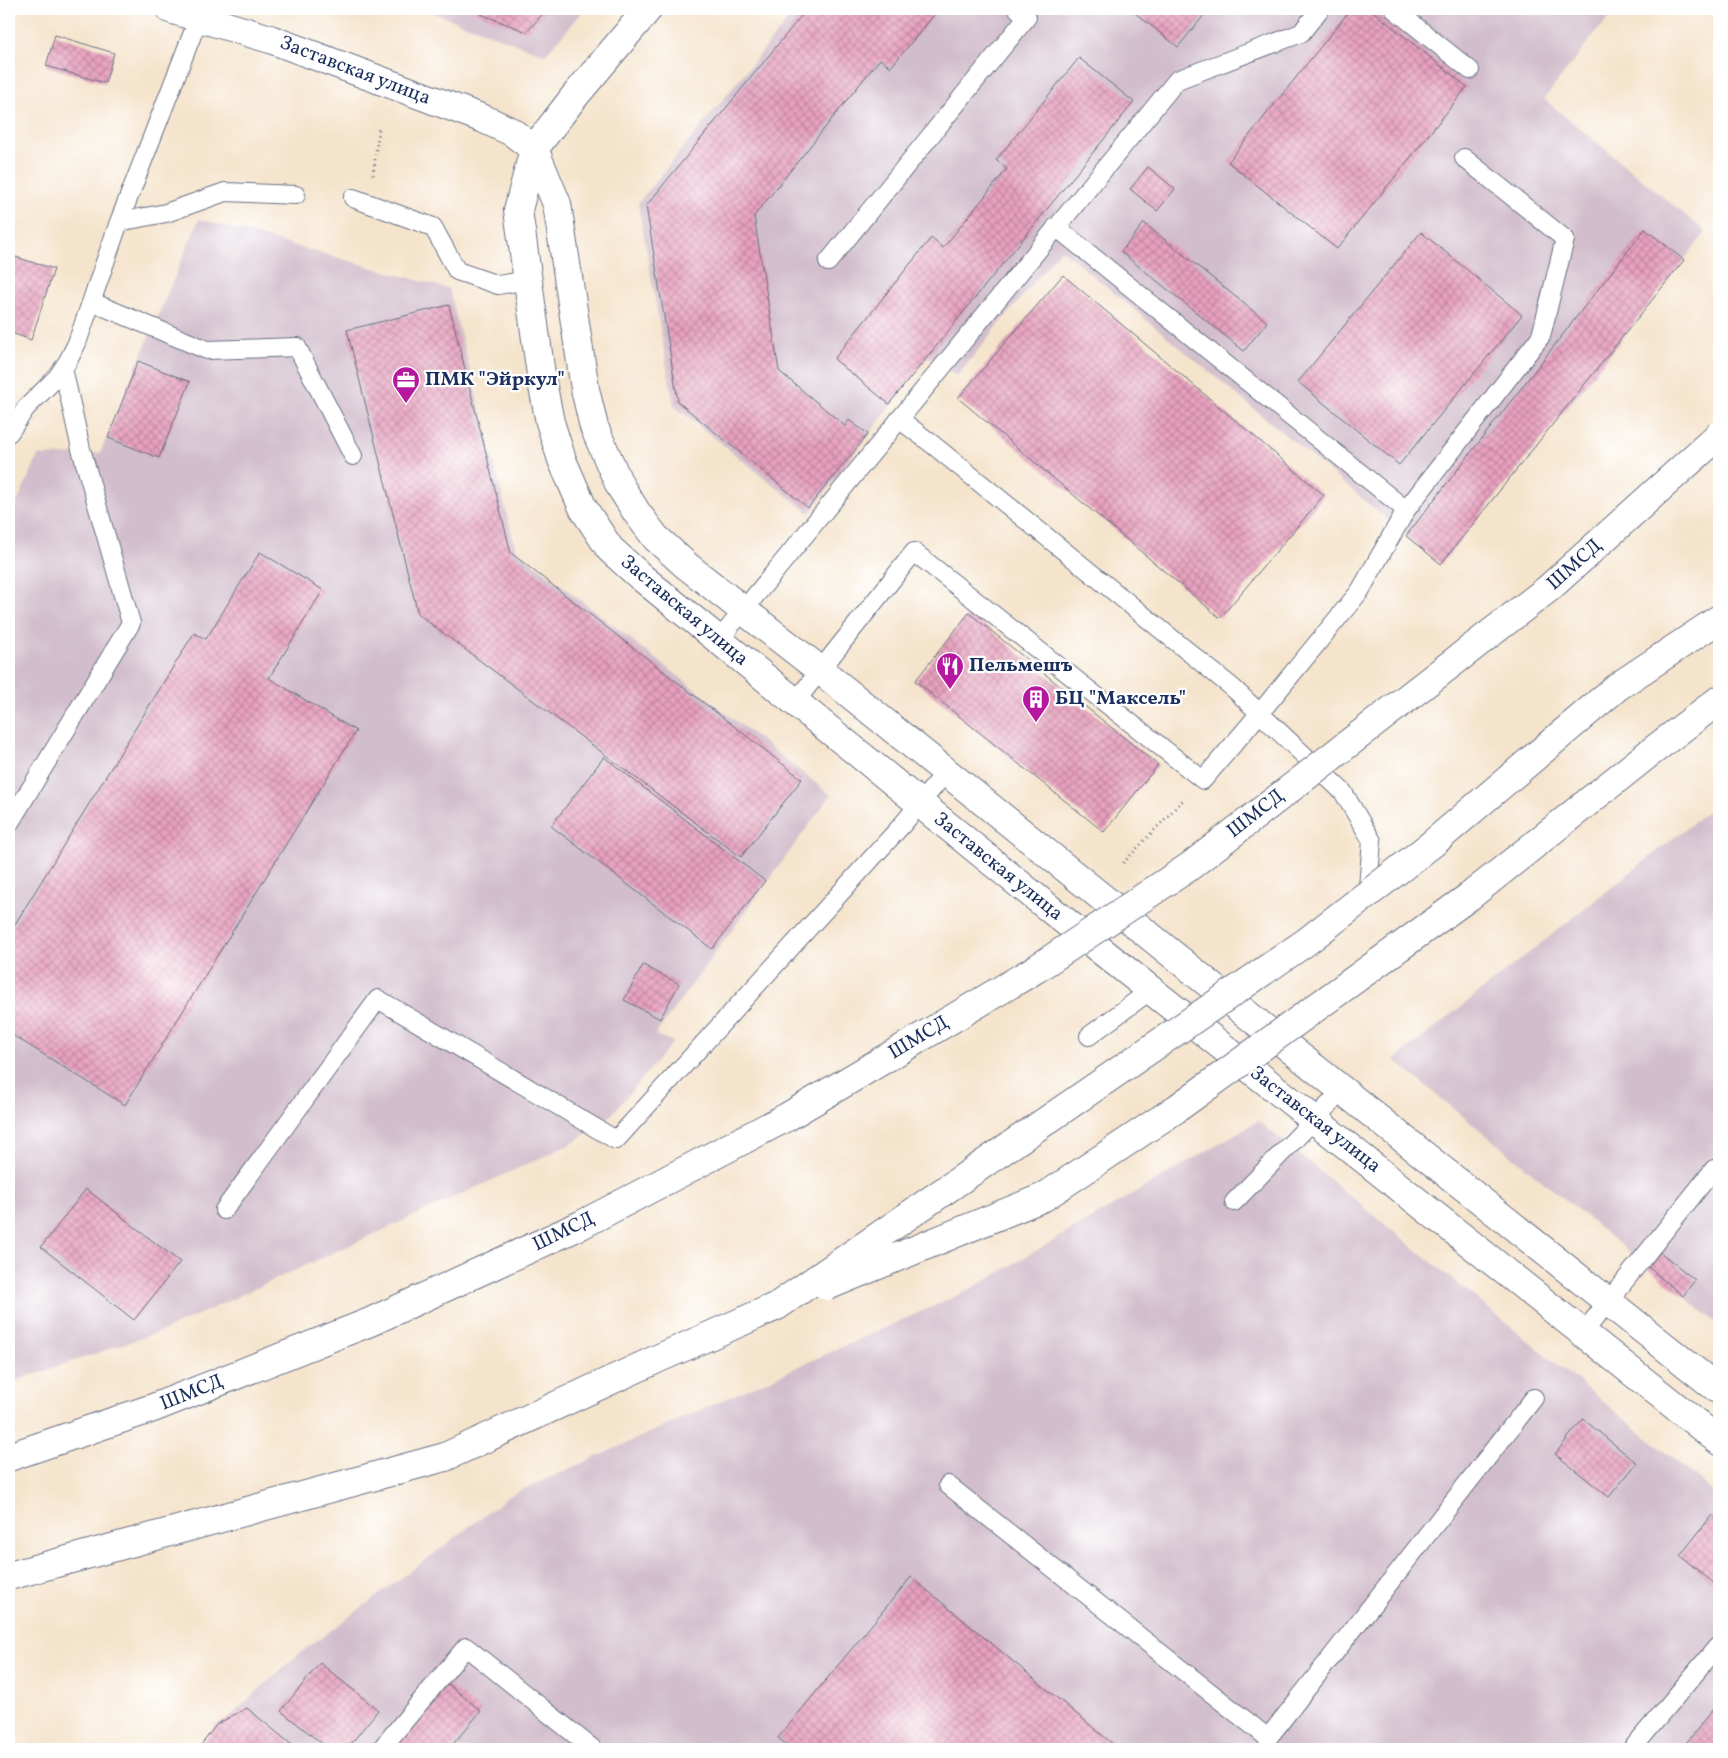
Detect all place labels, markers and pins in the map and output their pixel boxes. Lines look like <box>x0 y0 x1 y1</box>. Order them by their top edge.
office icon: ПМК "Эйркул" <box>391 365 421 404</box>
place label: ПМК "Эйркул" <box>425 366 565 394</box>
restaurant icon: Пельмешъ <box>935 651 965 690</box>
place label: Пельмешъ <box>969 652 1073 680</box>
building icon: БЦ "Максель" <box>1021 684 1051 723</box>
place label: БЦ "Максель" <box>1055 685 1186 713</box>

